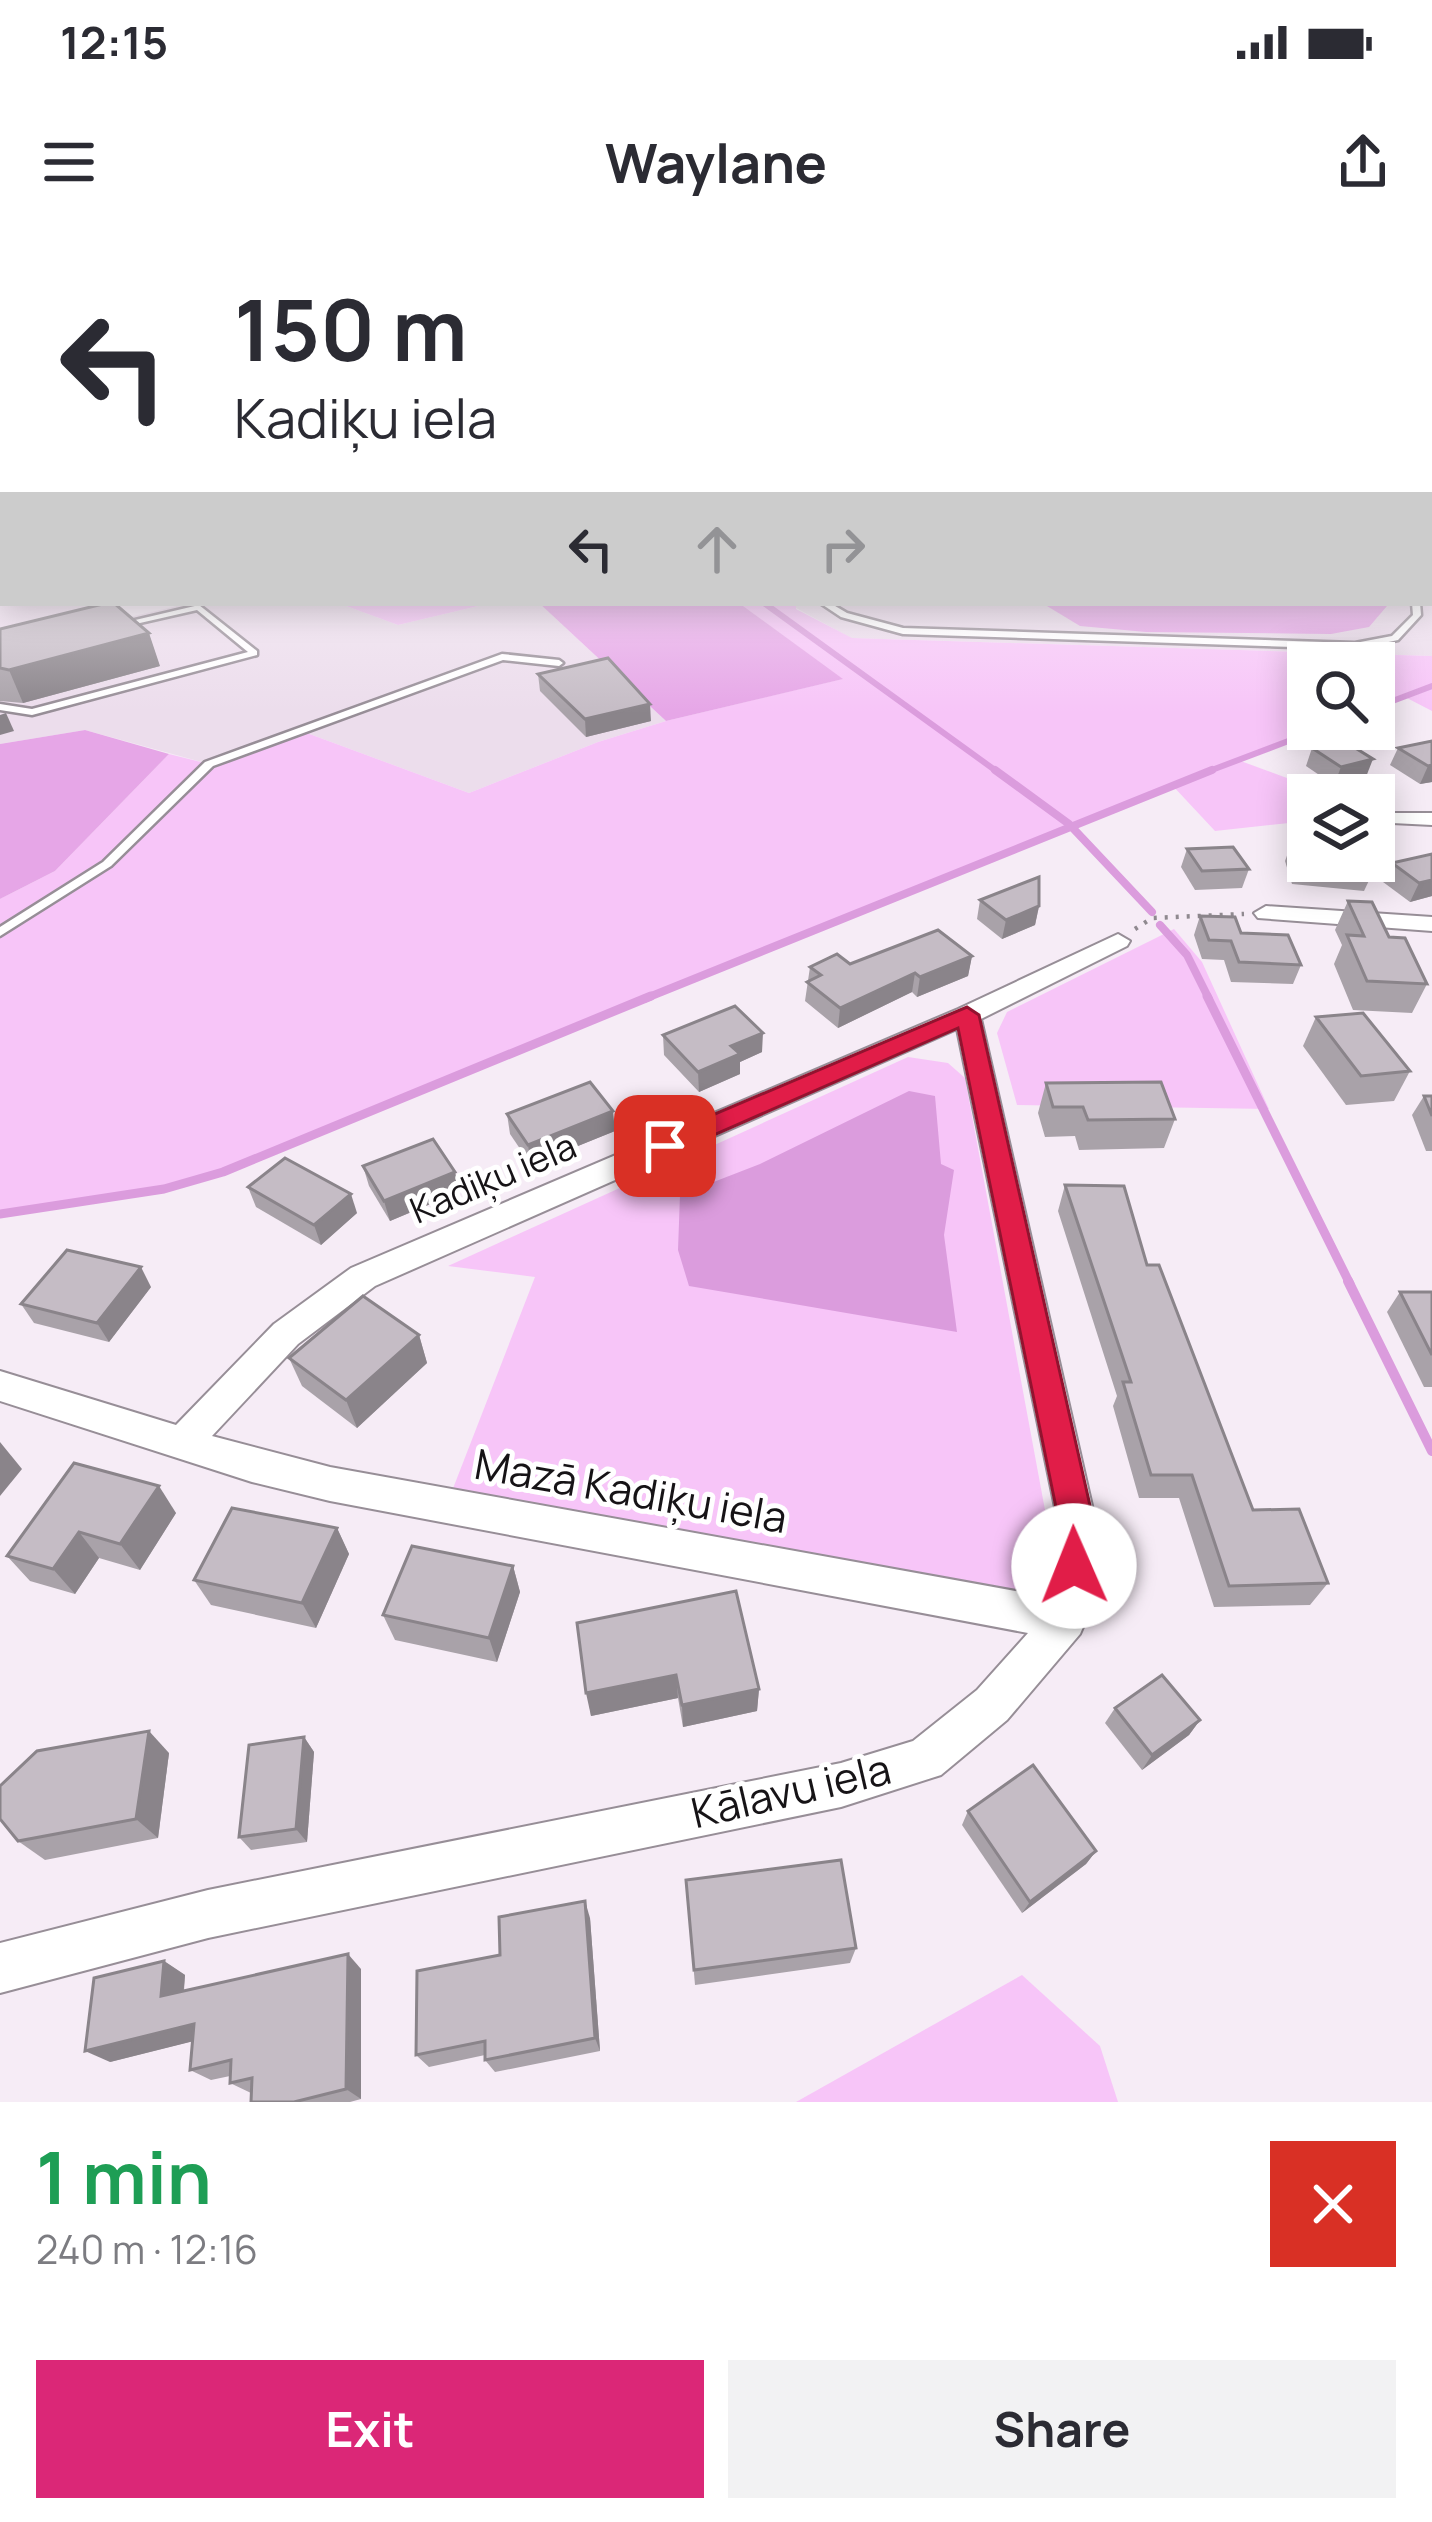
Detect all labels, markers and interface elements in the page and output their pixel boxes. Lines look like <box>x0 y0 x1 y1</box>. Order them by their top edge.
text: 12:15 <box>60 11 168 73</box>
text: Waylane <box>605 125 827 199</box>
icon: menu <box>36 129 102 195</box>
icon: share <box>1330 129 1396 195</box>
text: 150 m <box>234 271 468 386</box>
icon: left <box>36 288 192 444</box>
text: Kadiķu iela <box>234 380 497 454</box>
icon: left <box>558 516 624 582</box>
icon: ahead <box>684 516 750 582</box>
icon: right <box>810 516 876 582</box>
map controls <box>1287 642 1395 882</box>
button: search <box>1287 642 1395 750</box>
button: layers <box>1287 774 1395 882</box>
pin <box>614 1095 716 1197</box>
icon: arrive <box>632 1113 698 1179</box>
street label: Kadiķu iela <box>403 1121 583 1234</box>
street label: Mazā Kadiķu iela <box>471 1434 792 1546</box>
position arrow <box>1011 1503 1137 1629</box>
street label: Kālavu iela <box>685 1739 896 1841</box>
text: 1 min <box>36 2127 212 2226</box>
button: close <box>1270 2141 1396 2267</box>
text: 240 m · 12:16 <box>36 2222 258 2276</box>
button: Exit <box>36 2360 704 2498</box>
button: Share <box>728 2360 1396 2498</box>

